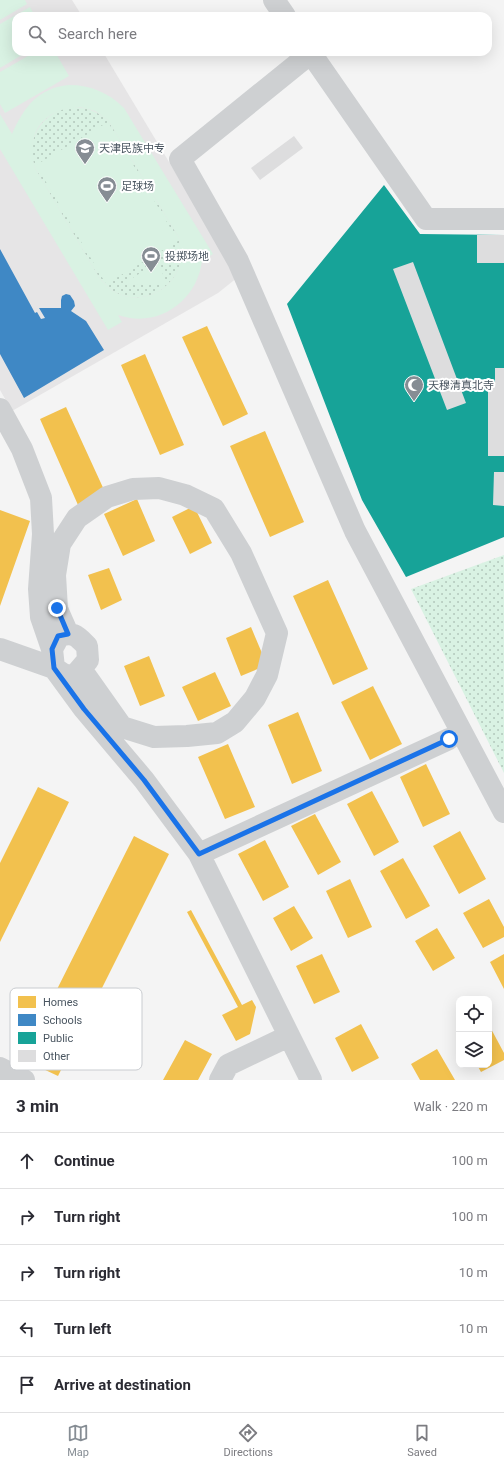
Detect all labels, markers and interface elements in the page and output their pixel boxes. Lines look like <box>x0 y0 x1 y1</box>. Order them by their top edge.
search box <box>12 12 492 56</box>
icon: search <box>26 23 48 45</box>
text: Search here <box>58 25 137 43</box>
school or university icon: 天津民族中专 <box>74 137 96 165</box>
place label: 天津民族中专 <box>99 142 165 155</box>
sports icon: 足球场 <box>96 175 118 203</box>
place label: 足球场 <box>121 180 154 193</box>
sports icon: 投掷场地 <box>140 245 162 273</box>
place label: 投掷场地 <box>165 250 209 263</box>
mosque icon: 天穆清真北寺 <box>403 374 425 402</box>
place label: 天穆清真北寺 <box>428 379 494 392</box>
route end <box>48 599 66 617</box>
route start <box>440 730 458 748</box>
legend <box>10 988 142 1070</box>
text: Homes <box>43 996 79 1009</box>
map controls <box>456 996 492 1068</box>
button: locate <box>456 996 492 1032</box>
text: Schools <box>43 1014 83 1027</box>
text: Public <box>43 1032 74 1045</box>
button: layers <box>456 1032 492 1068</box>
text: Other <box>43 1050 70 1063</box>
text: 3 min <box>16 1096 59 1116</box>
text: Walk · 220 m <box>413 1099 488 1114</box>
icon: ahead <box>16 1150 38 1172</box>
text: Continue <box>54 1152 115 1170</box>
text: 100 m <box>451 1153 488 1168</box>
icon: right <box>16 1206 38 1228</box>
text: Turn right <box>54 1208 120 1226</box>
text: 100 m <box>451 1209 488 1224</box>
icon: right <box>16 1262 38 1284</box>
text: Turn right <box>54 1264 120 1282</box>
text: 10 m <box>459 1265 488 1280</box>
icon: left <box>16 1318 38 1340</box>
text: Turn left <box>54 1320 111 1338</box>
text: 10 m <box>459 1321 488 1336</box>
icon: arrive <box>16 1374 38 1396</box>
text: Arrive at destination <box>54 1376 191 1394</box>
tab: Map <box>67 1422 89 1459</box>
tab: Directions <box>223 1422 273 1459</box>
tab: Saved <box>407 1422 437 1459</box>

